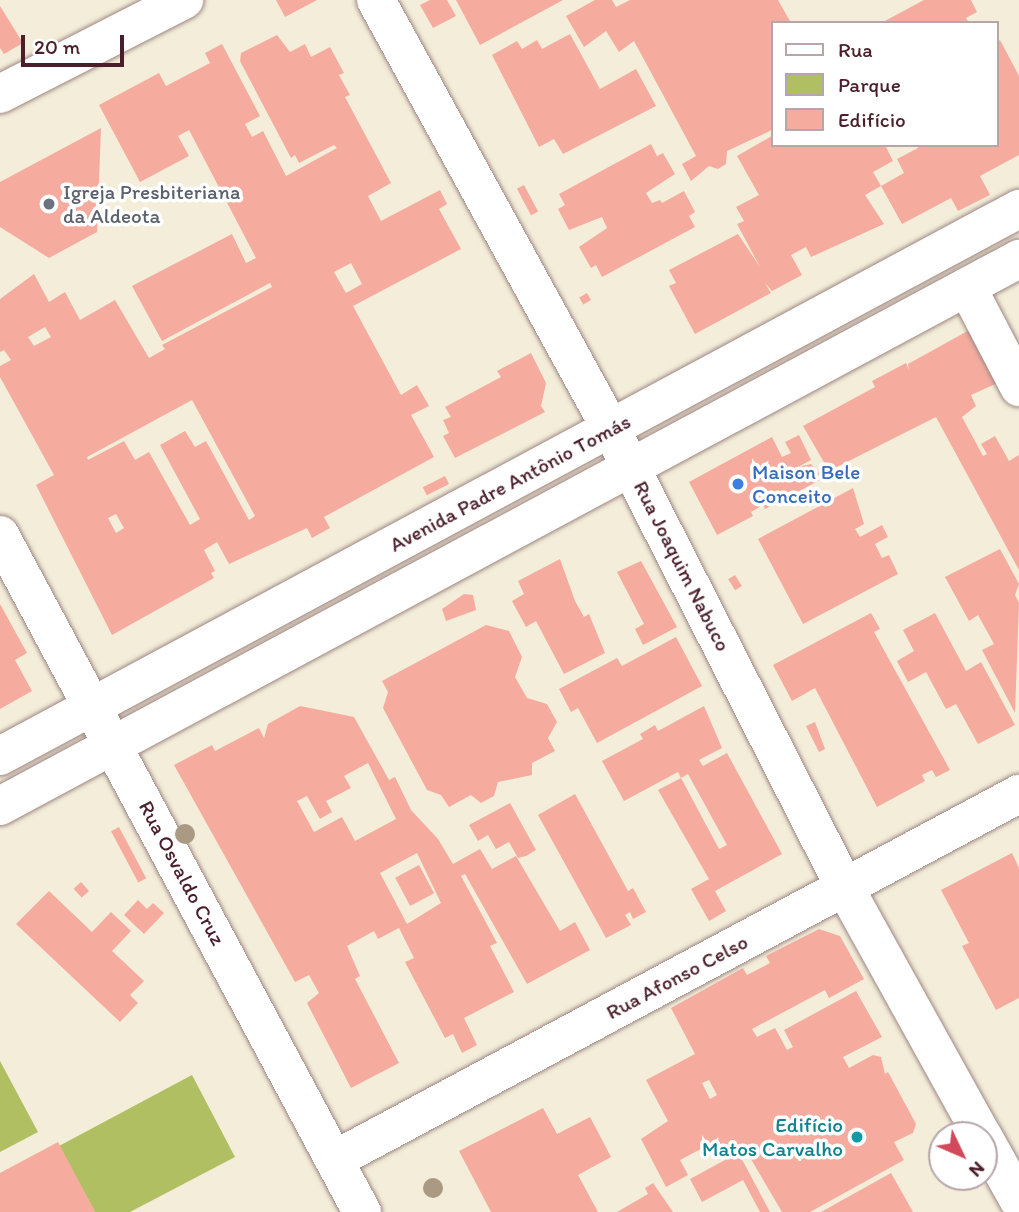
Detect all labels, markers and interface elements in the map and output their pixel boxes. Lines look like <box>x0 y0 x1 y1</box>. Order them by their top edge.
scale bar <box>24 21 128 65</box>
legend <box>771 21 998 147</box>
text: 20 m <box>34 34 80 59</box>
text: Rua <box>838 37 873 62</box>
text: Parque <box>838 72 901 97</box>
text: Edifício <box>838 107 906 132</box>
place label: Igreja Presbiteriana da Aldeota <box>63 179 240 229</box>
marker: Igreja Presbiteriana da Aldeota <box>41 196 57 212</box>
street label: Avenida Padre Antônio Tomás <box>386 409 634 557</box>
place label: Maison Bele Conceito <box>752 459 860 509</box>
marker: Maison Bele Conceito <box>730 476 746 492</box>
street label: Rua Joaquim Nabuco <box>628 477 736 655</box>
street label: Rua Osvaldo Cruz <box>133 796 231 950</box>
street label: Rua Afonso Celso <box>602 929 752 1025</box>
place label: Edifício Matos Carvalho <box>702 1112 843 1162</box>
north arrow <box>928 1121 998 1191</box>
marker: Edifício Matos Carvalho <box>849 1129 865 1145</box>
text: N <box>964 1157 990 1182</box>

